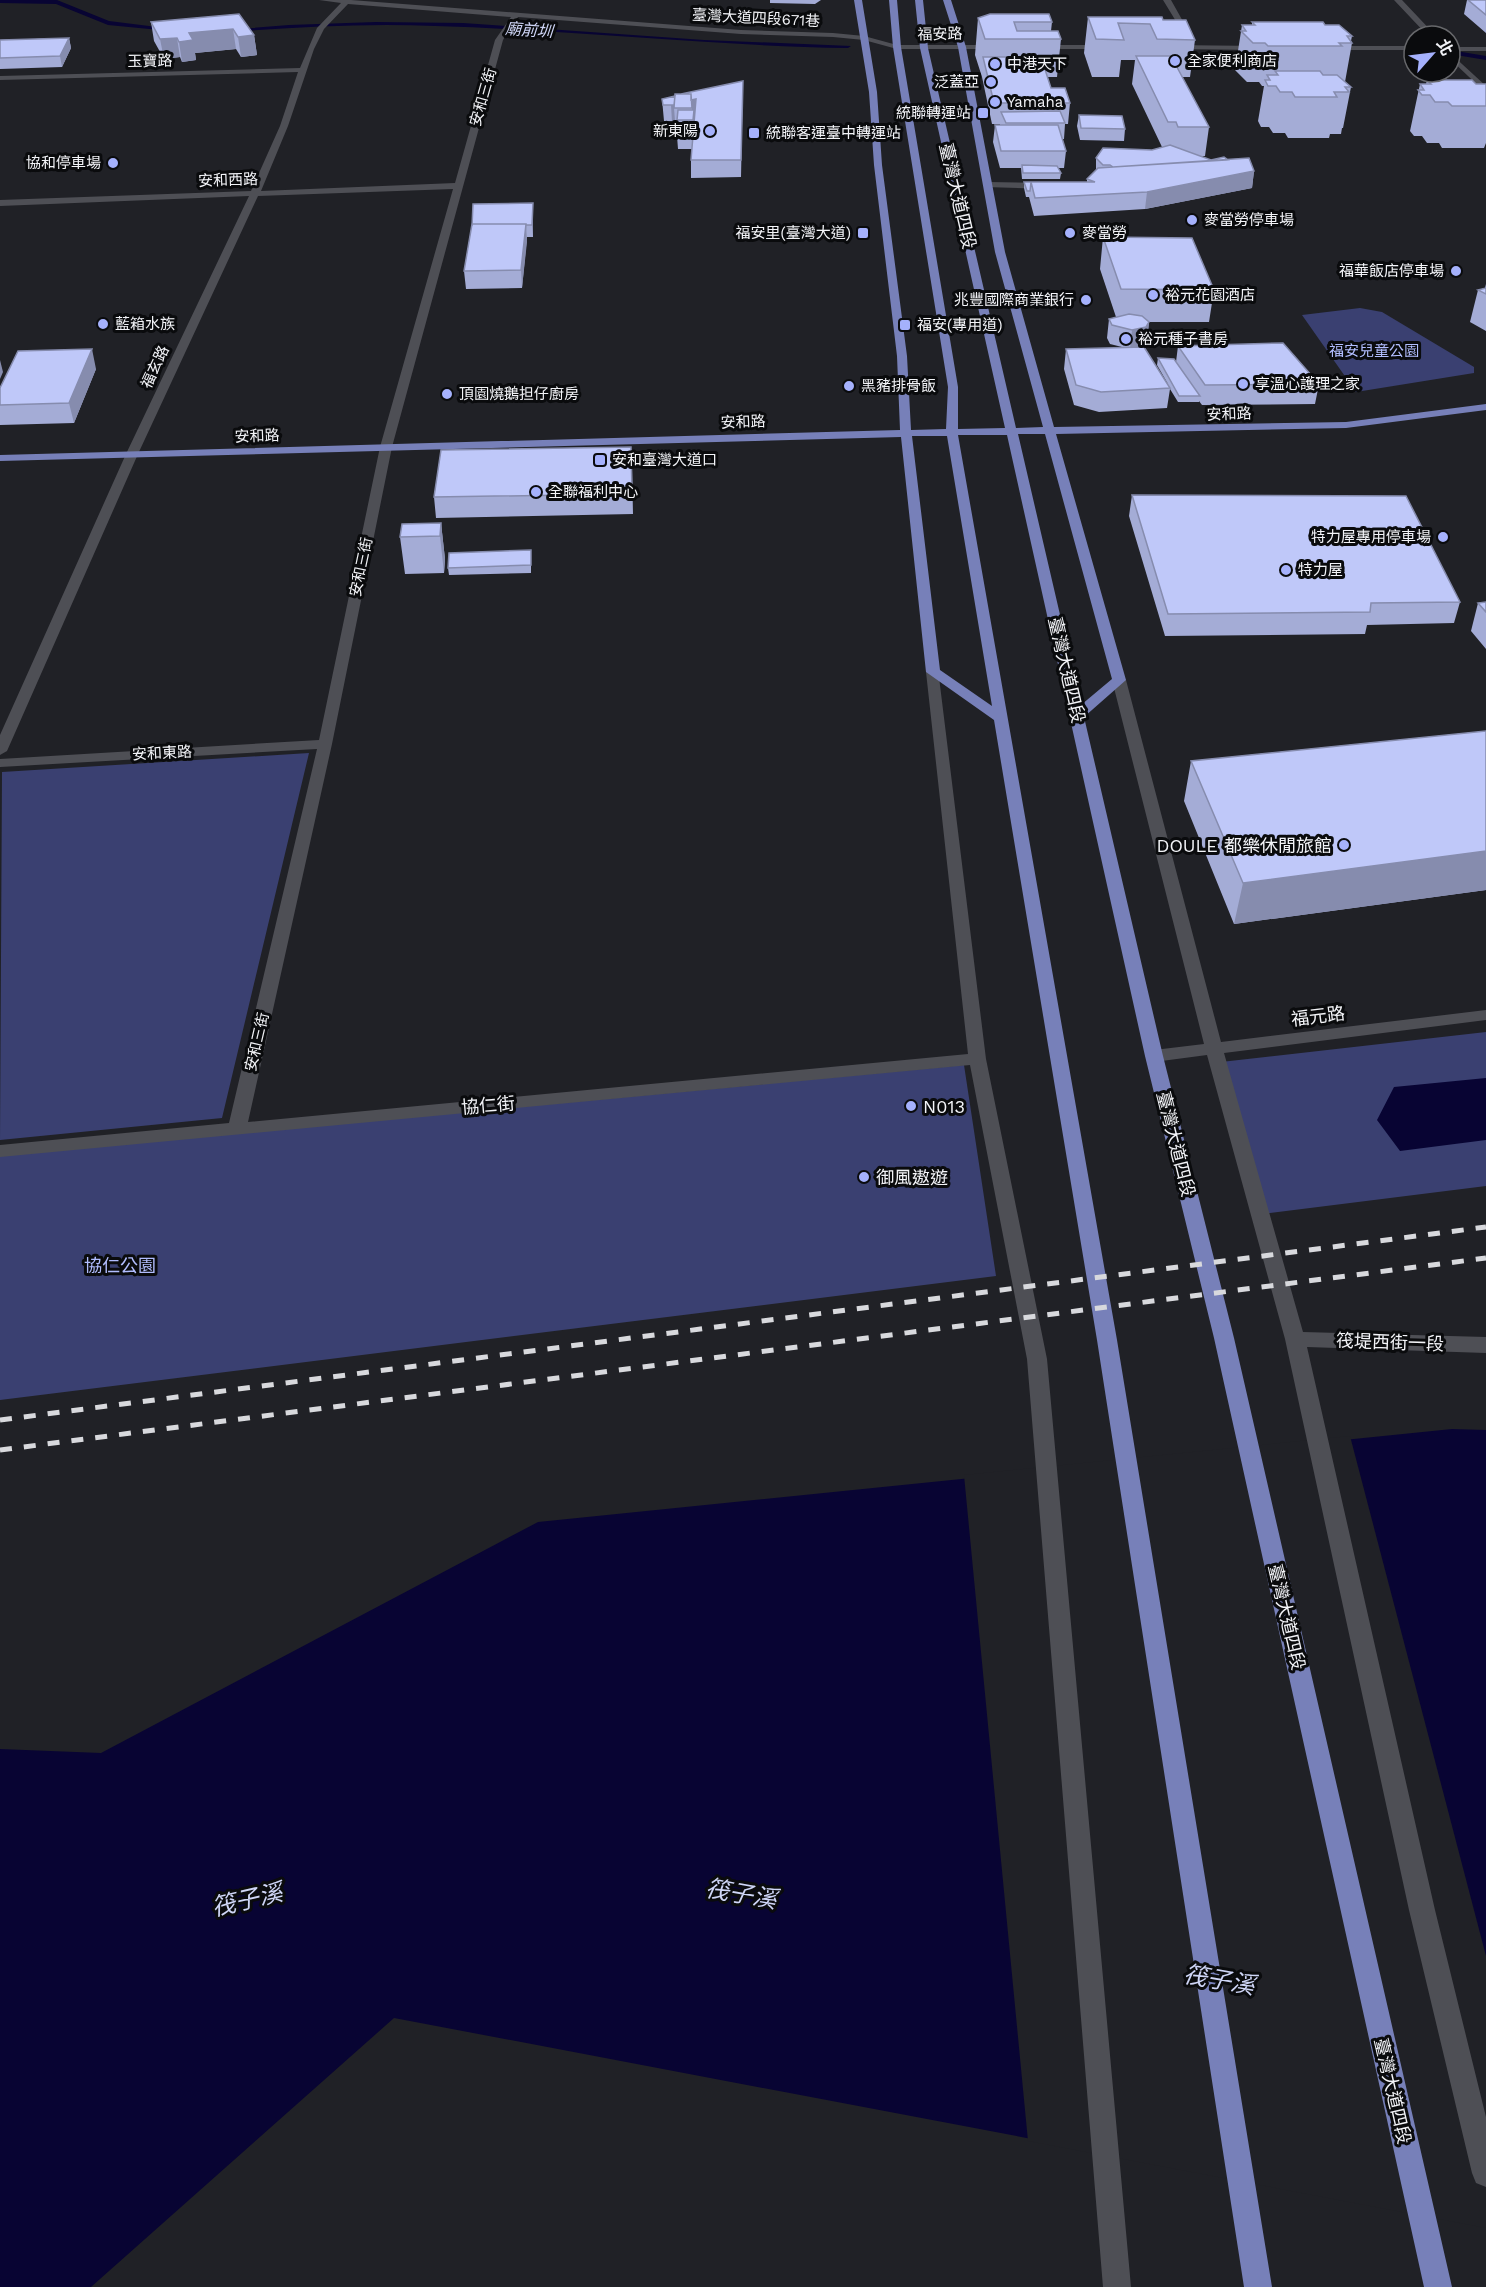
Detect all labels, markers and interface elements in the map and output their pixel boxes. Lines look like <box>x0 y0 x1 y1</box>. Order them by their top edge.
street label: 臺灣大道四段671巷 <box>691 6 821 30</box>
water label: 廟前圳 <box>504 19 556 41</box>
north arrow <box>1402 24 1462 84</box>
street label: 福安路 <box>917 25 963 43</box>
text: 北 <box>1433 36 1457 59</box>
street label: 玉寶路 <box>127 52 173 70</box>
place label: 全家便利商店 <box>1187 52 1277 70</box>
marker: 全家便利商店 <box>1168 54 1182 68</box>
place label: 中港天下 <box>1007 55 1067 73</box>
marker: 中港天下 <box>988 57 1002 71</box>
street label: 安和三街 <box>466 66 500 128</box>
place label: 泛蓋亞 <box>934 73 979 91</box>
marker: 泛蓋亞 <box>984 75 998 89</box>
place label: Yamaha <box>1007 93 1064 111</box>
marker: Yamaha <box>988 95 1002 109</box>
place label: 統聯轉運站 <box>896 104 971 122</box>
marker: 統聯轉運站 <box>976 106 990 120</box>
place label: 新東陽 <box>653 122 698 140</box>
marker: 新東陽 <box>703 124 717 138</box>
place label: 統聯客運臺中轉運站 <box>766 124 901 142</box>
marker: 統聯客運臺中轉運站 <box>747 126 761 140</box>
street label: 臺灣大道四段 <box>936 141 980 251</box>
place label: 協和停車場 <box>26 154 101 172</box>
marker: 協和停車場 <box>106 156 120 170</box>
street label: 安和西路 <box>198 170 258 190</box>
place label: 麥當勞停車場 <box>1204 211 1294 229</box>
marker: 麥當勞停車場 <box>1185 213 1199 227</box>
place label: 福安里(臺灣大道) <box>735 224 851 242</box>
place label: 麥當勞 <box>1082 224 1127 242</box>
marker: 福安里(臺灣大道) <box>856 226 870 240</box>
marker: 麥當勞 <box>1063 226 1077 240</box>
place label: 福華飯店停車場 <box>1339 262 1444 280</box>
marker: 福華飯店停車場 <box>1449 264 1463 278</box>
place label: 裕元花園酒店 <box>1165 286 1255 304</box>
marker: 裕元花園酒店 <box>1146 288 1160 302</box>
place label: 兆豐國際商業銀行 <box>954 291 1074 309</box>
marker: 兆豐國際商業銀行 <box>1079 293 1093 307</box>
place label: 藍箱水族 <box>115 315 175 333</box>
place label: 福安(專用道) <box>917 316 1003 334</box>
marker: 藍箱水族 <box>96 317 110 331</box>
marker: 福安(專用道) <box>898 318 912 332</box>
place label: 裕元種子書房 <box>1138 330 1228 348</box>
marker: 裕元種子書房 <box>1119 332 1133 346</box>
park label: 福安兒童公園 <box>1329 342 1419 360</box>
street label: 福玄路 <box>137 343 173 391</box>
place label: 享溫心護理之家 <box>1255 375 1360 393</box>
place label: 黑豬排骨飯 <box>861 377 936 395</box>
marker: 享溫心護理之家 <box>1236 377 1250 391</box>
marker: 黑豬排骨飯 <box>842 379 856 393</box>
place label: 頂園燒鵝担仔廚房 <box>459 385 579 403</box>
marker: 頂園燒鵝担仔廚房 <box>440 387 454 401</box>
street label: 安和路 <box>1206 404 1252 424</box>
street label: 安和路 <box>720 412 766 432</box>
street label: 安和路 <box>234 426 280 446</box>
place label: 安和臺灣大道口 <box>612 451 717 469</box>
marker: 安和臺灣大道口 <box>593 453 607 467</box>
place label: 全聯福利中心 <box>548 483 638 501</box>
marker: 全聯福利中心 <box>529 485 543 499</box>
place label: 特力屋專用停車場 <box>1311 528 1431 546</box>
marker: 特力屋專用停車場 <box>1436 530 1450 544</box>
street label: 安和三街 <box>346 536 376 598</box>
place label: 特力屋 <box>1298 561 1343 579</box>
marker: 特力屋 <box>1279 563 1293 577</box>
street label: 臺灣大道四段 <box>1045 615 1089 725</box>
street label: 安和東路 <box>132 742 192 764</box>
place label: DOULE 都樂休閒旅館 <box>1156 835 1332 856</box>
marker: DOULE 都樂休閒旅館 <box>1337 838 1351 852</box>
street label: 福元路 <box>1290 1002 1346 1030</box>
street label: 安和三街 <box>241 1011 273 1073</box>
street label: 臺灣大道四段 <box>1153 1089 1199 1199</box>
street label: 協仁街 <box>460 1092 516 1118</box>
place label: N013 <box>923 1096 965 1117</box>
marker: N013 <box>904 1099 918 1113</box>
place label: 御風遨遊 <box>876 1167 948 1188</box>
marker: 御風遨遊 <box>857 1170 871 1184</box>
park label: 協仁公園 <box>84 1255 156 1276</box>
street label: 筏堤西街一段 <box>1336 1330 1444 1354</box>
street label: 臺灣大道四段 <box>1265 1562 1309 1672</box>
water label: 筏子溪 <box>703 1874 782 1915</box>
water label: 筏子溪 <box>209 1878 288 1922</box>
water label: 筏子溪 <box>1181 1960 1260 2001</box>
street label: 臺灣大道四段 <box>1371 2036 1415 2146</box>

